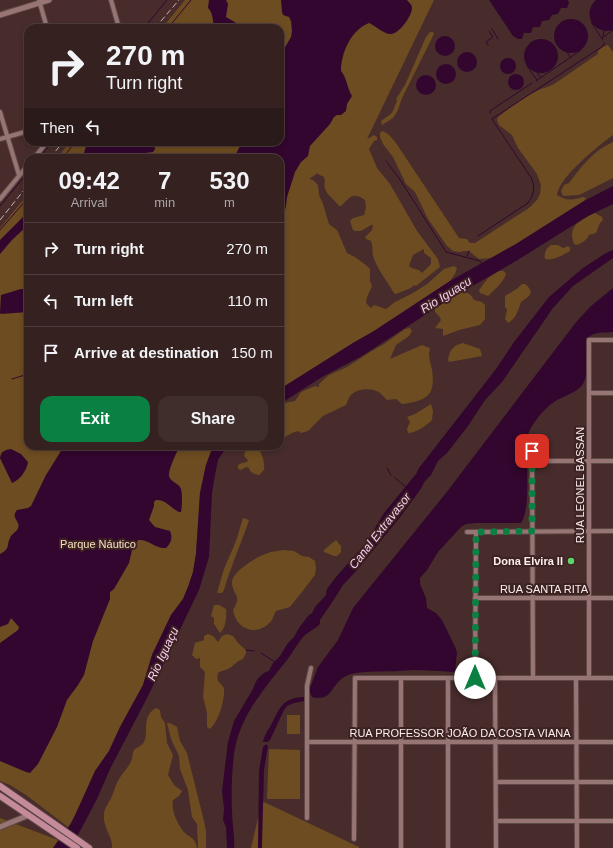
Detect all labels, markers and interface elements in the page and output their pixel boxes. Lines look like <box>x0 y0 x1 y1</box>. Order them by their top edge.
icon: right <box>40 40 92 92</box>
text: 270 m <box>106 40 185 71</box>
text: Turn right <box>106 73 182 93</box>
icon: left <box>82 116 104 138</box>
text: Then <box>40 119 74 136</box>
text: 09:42 <box>58 167 120 194</box>
text: 7 <box>158 167 171 194</box>
text: 530 <box>210 167 250 194</box>
text: Arrival <box>71 195 108 210</box>
text: min <box>154 195 175 210</box>
text: m <box>224 195 235 210</box>
icon: right <box>40 238 62 260</box>
text: Turn right <box>74 240 144 257</box>
text: 270 m <box>226 240 268 257</box>
water label: Rio Iguaçu <box>418 274 474 316</box>
icon: left <box>40 290 62 312</box>
text: Turn left <box>74 292 133 309</box>
text: 110 m <box>227 292 268 309</box>
icon: arrive <box>40 342 62 364</box>
text: Arrive at destination <box>74 344 219 361</box>
text: 150 m <box>231 344 273 361</box>
button: Exit <box>40 396 150 442</box>
button: Share <box>158 396 268 442</box>
street label: RUA LEONEL BASSAN <box>574 427 586 543</box>
pin <box>515 434 549 468</box>
icon: arrive <box>521 440 543 462</box>
water label: Canal Extravasor <box>346 490 414 572</box>
park label: Parque Náutico <box>60 538 136 550</box>
place label: Dona Elvira II <box>493 555 563 567</box>
marker: Dona Elvira II <box>566 556 576 566</box>
street label: RUA SANTA RITA <box>500 583 589 595</box>
water label: Rio Iguaçu <box>145 625 182 683</box>
position arrow <box>454 657 496 699</box>
street label: RUA PROFESSOR JOÃO DA COSTA VIANA <box>349 727 571 739</box>

